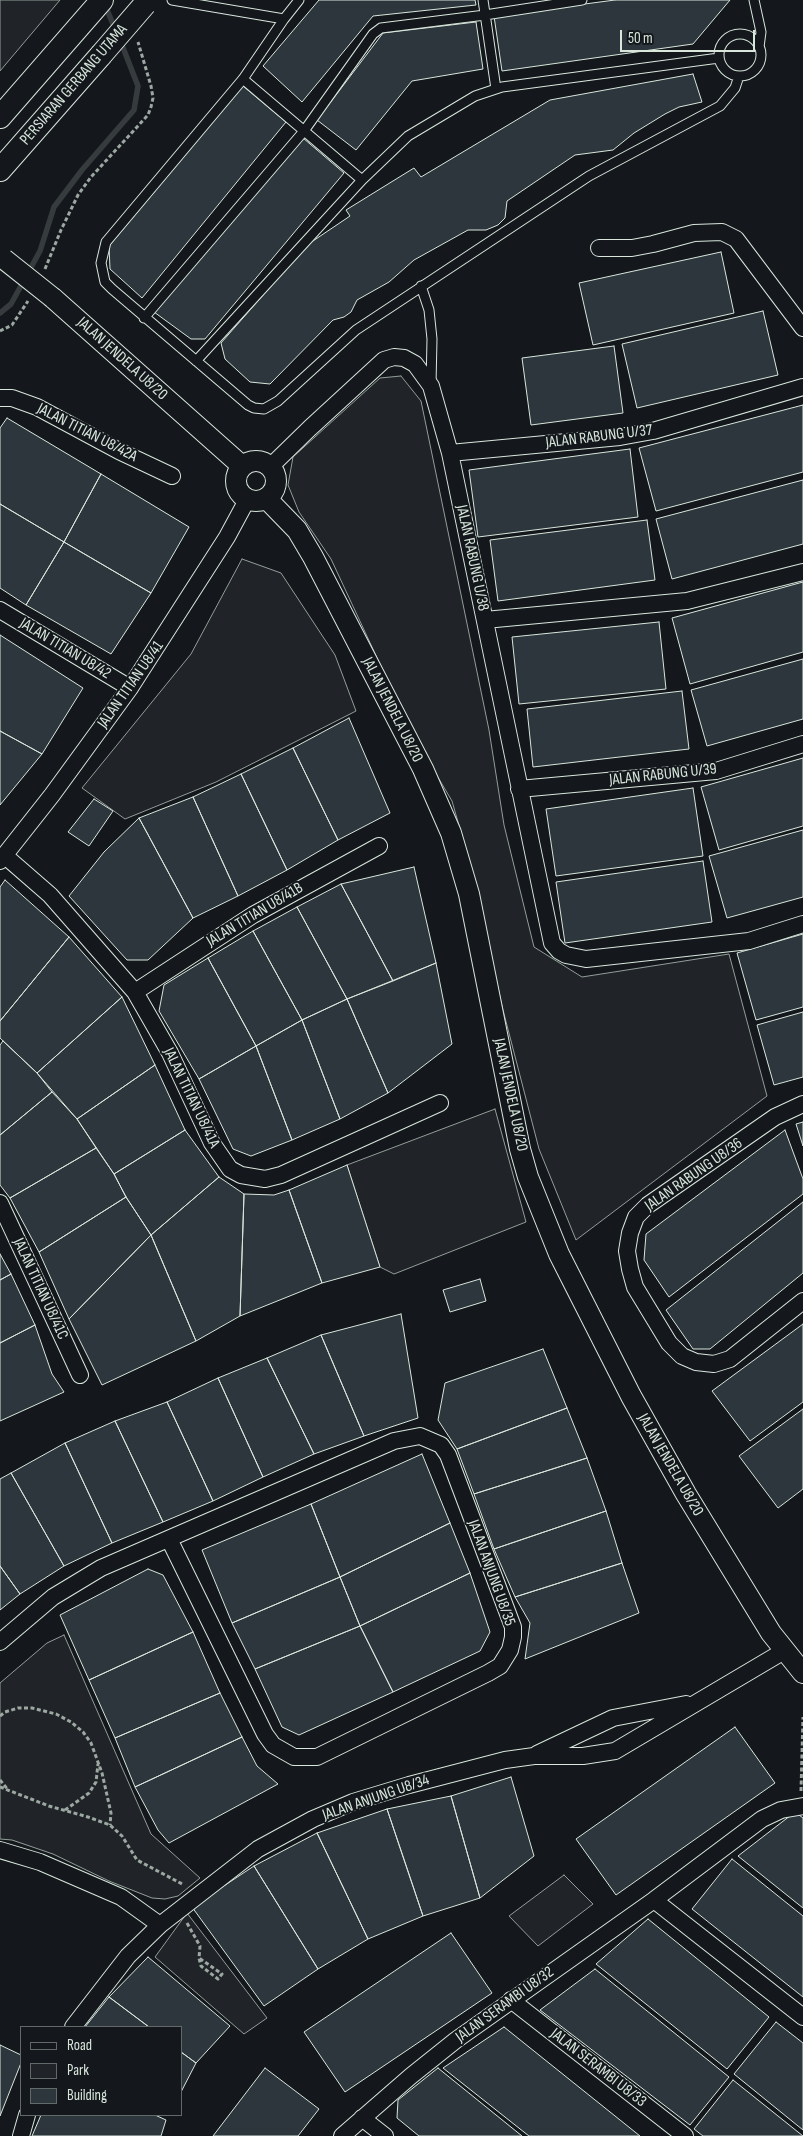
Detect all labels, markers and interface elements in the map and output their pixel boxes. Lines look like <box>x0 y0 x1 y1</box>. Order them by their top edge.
scale bar <box>623 20 758 52</box>
street label: PERSIARAN GERBANG UTAMA <box>16 21 132 149</box>
text: 50 m <box>628 29 653 48</box>
street label: JALAN JENDELA U8/20 <box>73 313 171 405</box>
street label: JALAN TITIAN U8/42A <box>34 399 140 467</box>
street label: JALAN RABUNG U/37 <box>545 421 653 453</box>
street label: JALAN RABUNG U/38 <box>451 503 493 613</box>
street label: JALAN TITIAN U8/42 <box>16 614 114 684</box>
street label: JALAN TITIAN U8/41 <box>94 638 168 732</box>
street label: JALAN JENDELA U8/20 <box>357 654 427 766</box>
street label: JALAN RABUNG U/39 <box>608 760 718 790</box>
street label: JALAN TITIAN U8/41B <box>203 879 307 951</box>
street label: JALAN JENDELA U8/20 <box>489 1037 531 1153</box>
street label: JALAN TITIAN U8/41A <box>158 1045 224 1151</box>
street label: JALAN RABUNG U8/36 <box>641 1134 747 1216</box>
street label: JALAN TITIAN U8/41C <box>8 1235 72 1343</box>
street label: JALAN JENDELA U8/20 <box>633 1410 707 1520</box>
street label: JALAN ANJUNG U8/35 <box>463 1517 519 1629</box>
street label: JALAN ANJUNG U8/34 <box>320 1771 432 1825</box>
street label: JALAN SERAMBI U8/32 <box>452 1963 558 2047</box>
street label: JALAN SERAMBI U8/33 <box>546 2025 650 2111</box>
legend <box>20 2026 182 2116</box>
text: Road <box>67 2036 92 2055</box>
text: Park <box>67 2061 89 2080</box>
text: Building <box>67 2086 107 2105</box>

